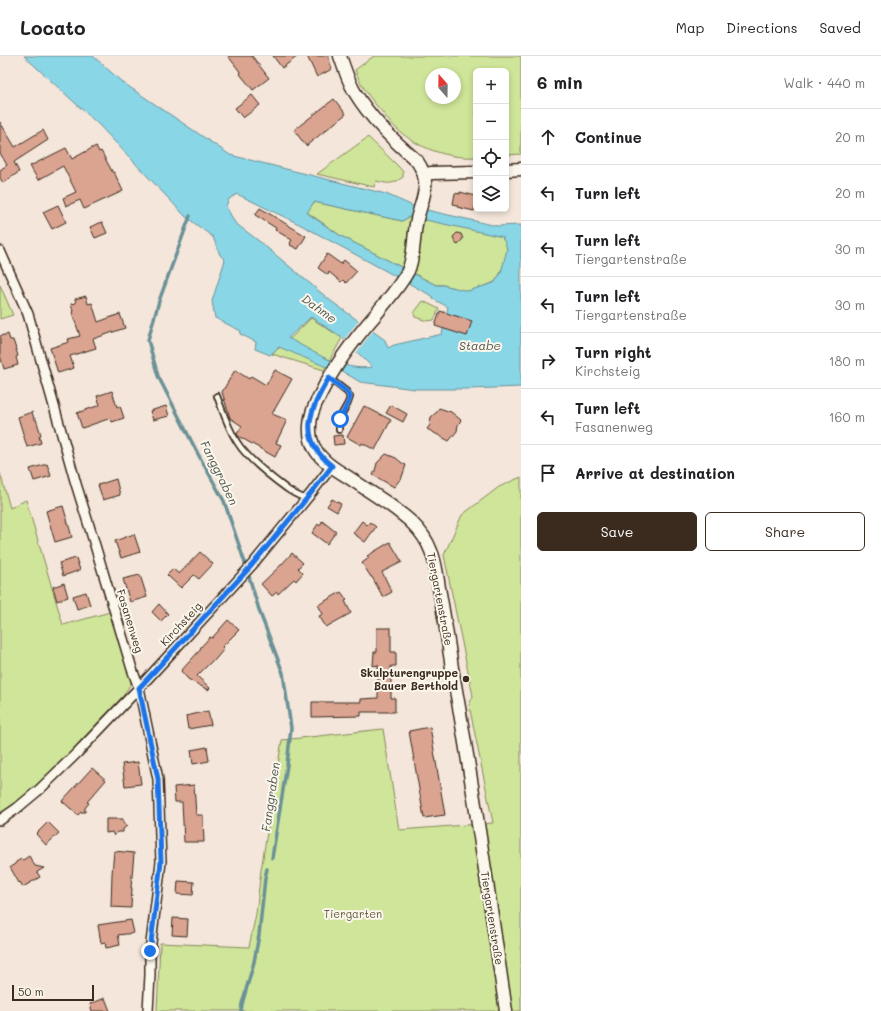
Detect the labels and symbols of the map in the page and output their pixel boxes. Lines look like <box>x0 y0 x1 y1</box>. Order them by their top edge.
north arrow <box>425 68 461 104</box>
water label: Dahme <box>299 290 340 326</box>
water label: Staabe <box>459 337 501 353</box>
route start <box>331 410 349 428</box>
water label: Fanggraben <box>197 438 243 508</box>
street label: Tiergartenstraße <box>424 551 457 647</box>
street label: Fasanenweg <box>114 587 147 655</box>
street label: Kirchsteig <box>156 598 205 649</box>
place label: Skulpturengruppe Bauer Berthold <box>360 665 458 693</box>
marker: Skulpturengruppe Bauer Berthold <box>461 674 471 684</box>
water label: Fanggraben <box>257 761 283 833</box>
street label: Tiergartenstraße <box>478 870 507 966</box>
park label: Tiergarten <box>324 906 382 921</box>
route end <box>141 942 159 960</box>
scale bar <box>12 983 94 1002</box>

